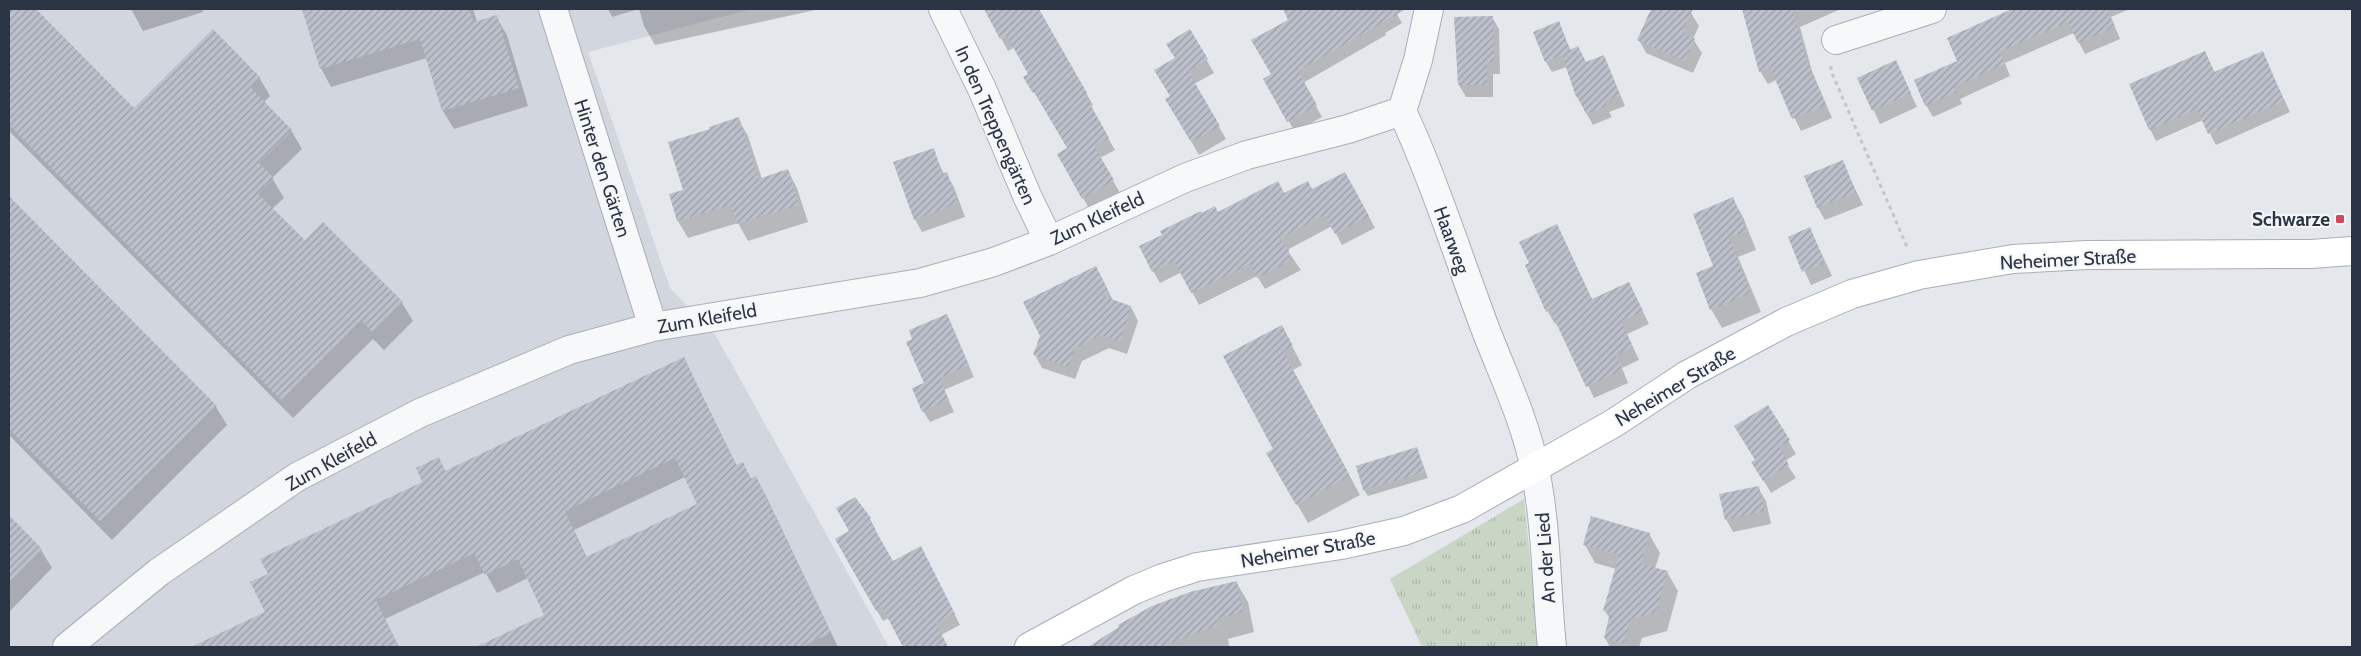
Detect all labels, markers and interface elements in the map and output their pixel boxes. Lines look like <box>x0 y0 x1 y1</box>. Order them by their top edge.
street label: In den Treppengärten <box>950 42 1041 208</box>
street label: Hinter den Gärten <box>569 96 636 240</box>
street label: Zum Kleifeld <box>1047 187 1148 250</box>
street label: Haarweg <box>1429 203 1475 278</box>
place label: Schwarze <box>2252 208 2330 231</box>
marker: Schwarze <box>2334 213 2346 225</box>
street label: Neheimer Straße <box>1999 244 2137 275</box>
street label: Zum Kleifeld <box>656 298 759 339</box>
street label: Neheimer Straße <box>1611 341 1740 431</box>
street label: Zum Kleifeld <box>282 427 381 496</box>
street label: An der Lied <box>1531 512 1560 604</box>
street label: Neheimer Straße <box>1239 526 1377 573</box>

